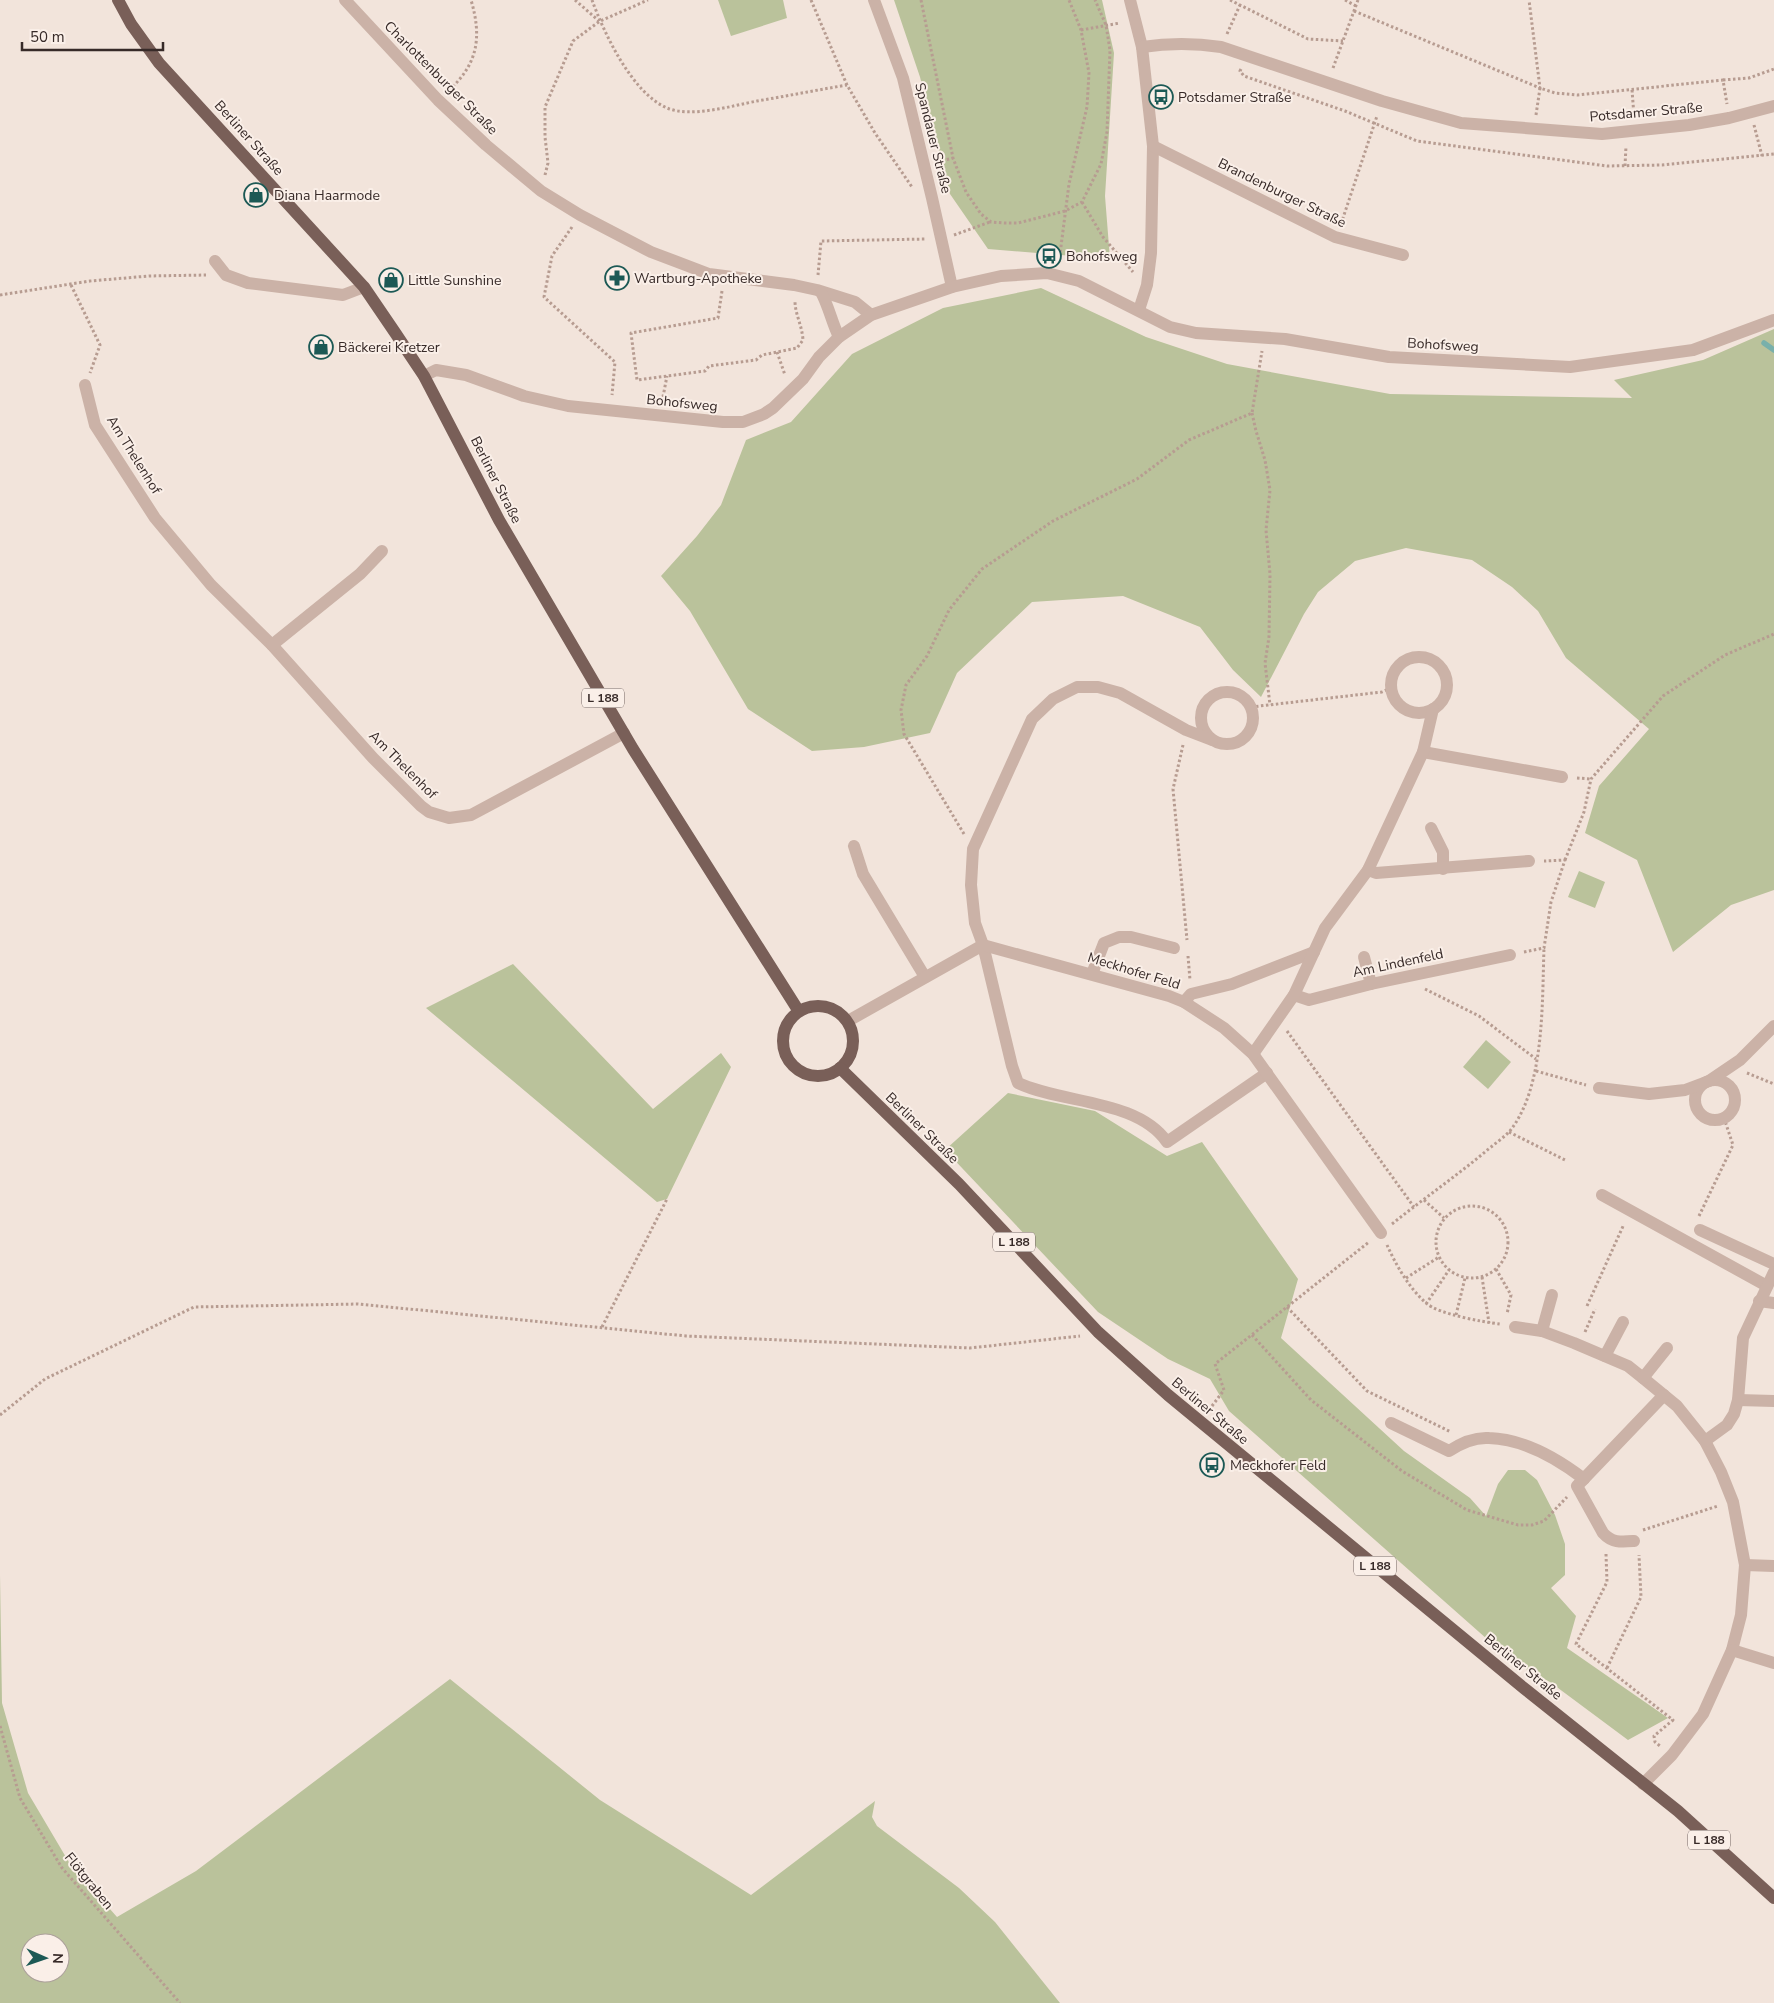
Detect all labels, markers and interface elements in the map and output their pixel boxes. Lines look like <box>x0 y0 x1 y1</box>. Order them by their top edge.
street label: Charlottenburger Straße <box>380 17 502 139</box>
scale bar <box>22 20 164 52</box>
text: 50 m <box>30 27 65 47</box>
street label: Spandauer Straße <box>910 81 956 195</box>
bus stop icon: Potsdamer Straße <box>1148 84 1174 110</box>
place label: Potsdamer Straße <box>1178 88 1291 107</box>
street label: Berliner Straße <box>210 96 288 180</box>
street label: Potsdamer Straße <box>1589 98 1703 126</box>
street label: Brandenburger Straße <box>1215 154 1349 232</box>
shop icon: Diana Haarmode <box>243 182 269 208</box>
place label: Diana Haarmode <box>274 186 380 205</box>
bus stop icon: Bohofsweg <box>1036 243 1062 269</box>
place label: Bohofsweg <box>1066 247 1137 266</box>
pharmacy icon: Wartburg-Apotheke <box>604 265 630 291</box>
shop icon: Little Sunshine <box>378 267 404 293</box>
place label: Wartburg-Apotheke <box>634 269 762 288</box>
place label: Little Sunshine <box>408 271 501 290</box>
shop icon: Bäckerei Kretzer <box>308 334 334 360</box>
street label: Bohofsweg <box>1407 334 1479 356</box>
place label: Bäckerei Kretzer <box>338 338 440 357</box>
street label: Bohofsweg <box>645 390 719 416</box>
street label: Am Thelenhof <box>102 412 166 498</box>
street label: Berliner Straße <box>466 433 526 527</box>
road number: L 188 <box>582 688 624 708</box>
street label: Am Thelenhof <box>365 727 442 804</box>
street label: Am Lindenfeld <box>1351 944 1445 982</box>
street label: Meckhofer Feld <box>1085 948 1183 994</box>
street label: Berliner Straße <box>881 1088 963 1168</box>
road number: L 188 <box>993 1232 1035 1252</box>
street label: Berliner Straße <box>1167 1373 1253 1449</box>
bus stop icon: Meckhofer Feld <box>1199 1452 1225 1478</box>
place label: Meckhofer Feld <box>1230 1456 1326 1475</box>
road number: L 188 <box>1354 1556 1396 1575</box>
street label: Berliner Straße <box>1480 1630 1566 1704</box>
road number: L 188 <box>1688 1830 1730 1850</box>
street label: Flötgraben <box>60 1848 118 1914</box>
north arrow <box>20 1933 70 1983</box>
text: N <box>48 1953 67 1964</box>

